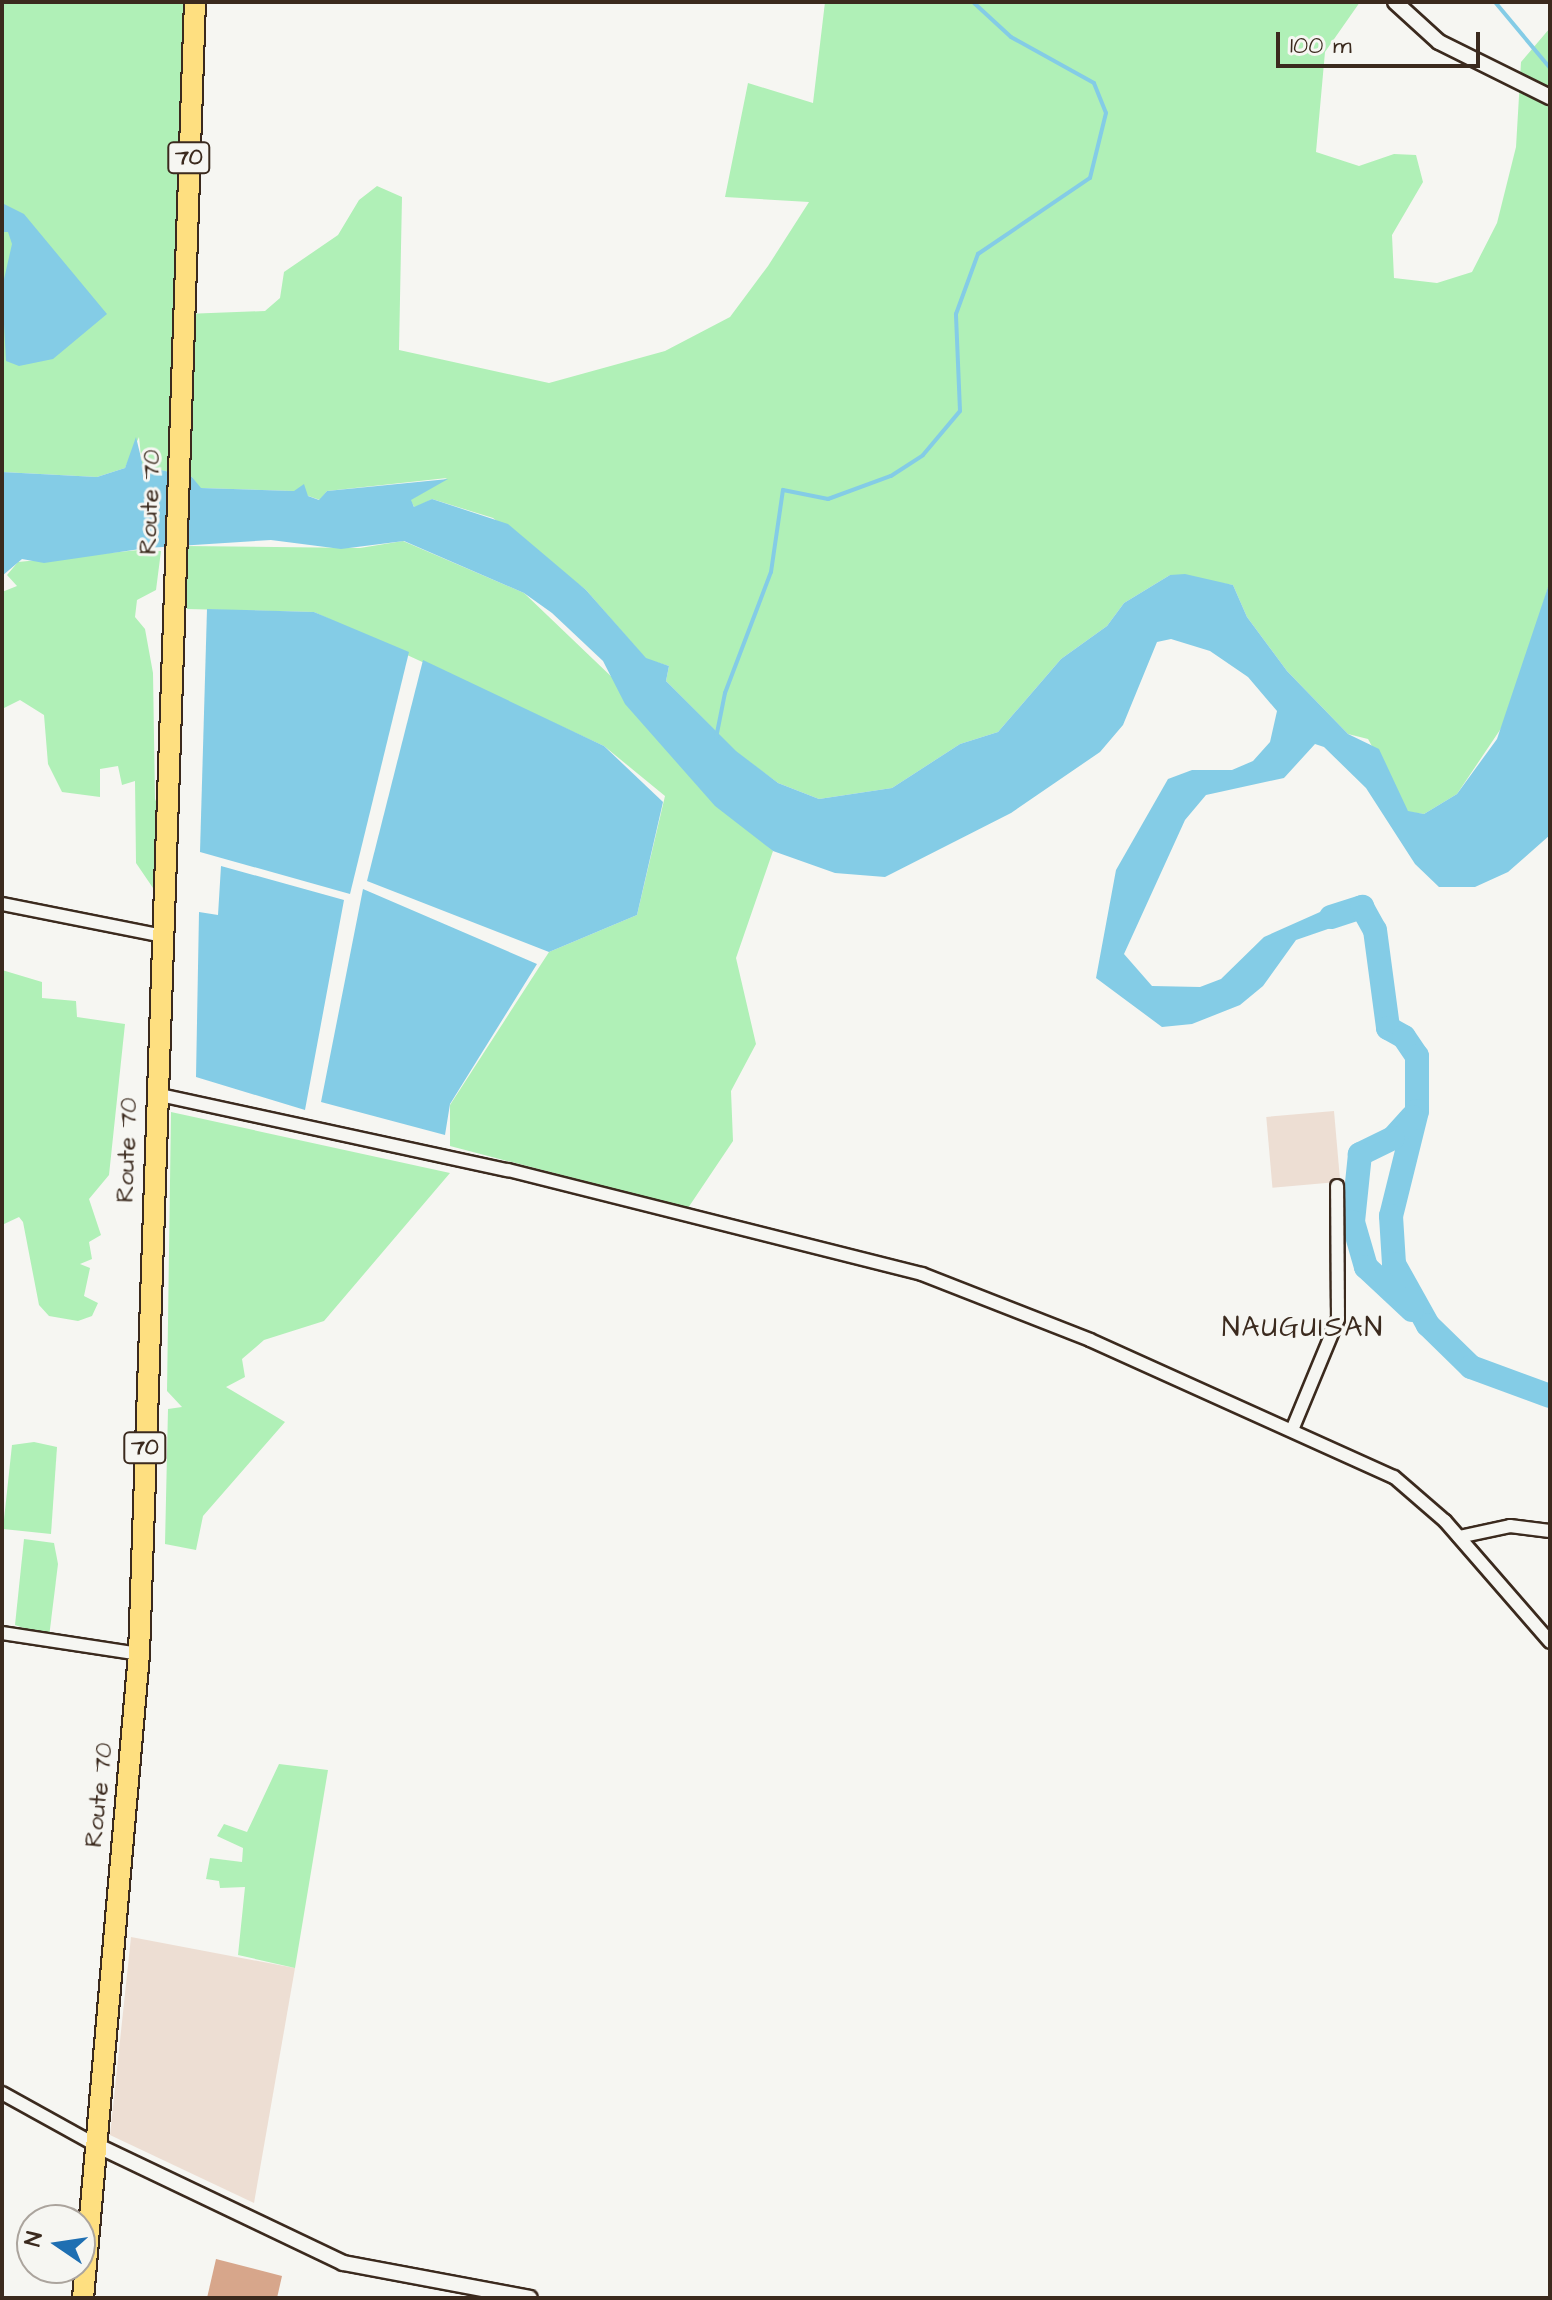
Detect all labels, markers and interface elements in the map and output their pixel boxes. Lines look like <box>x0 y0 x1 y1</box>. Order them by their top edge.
scale bar <box>1280 16 1484 66</box>
text: 100 m <box>1290 29 1352 63</box>
road number: 70 <box>167 140 211 176</box>
street label: Route 70 <box>135 449 167 555</box>
street label: Route 70 <box>112 1097 144 1203</box>
district label: NAUGUISAN <box>1222 1311 1384 1345</box>
road number: 70 <box>123 1430 167 1466</box>
street label: Route 70 <box>80 1741 120 1849</box>
north arrow <box>16 2204 96 2284</box>
text: N <box>17 2229 51 2249</box>

